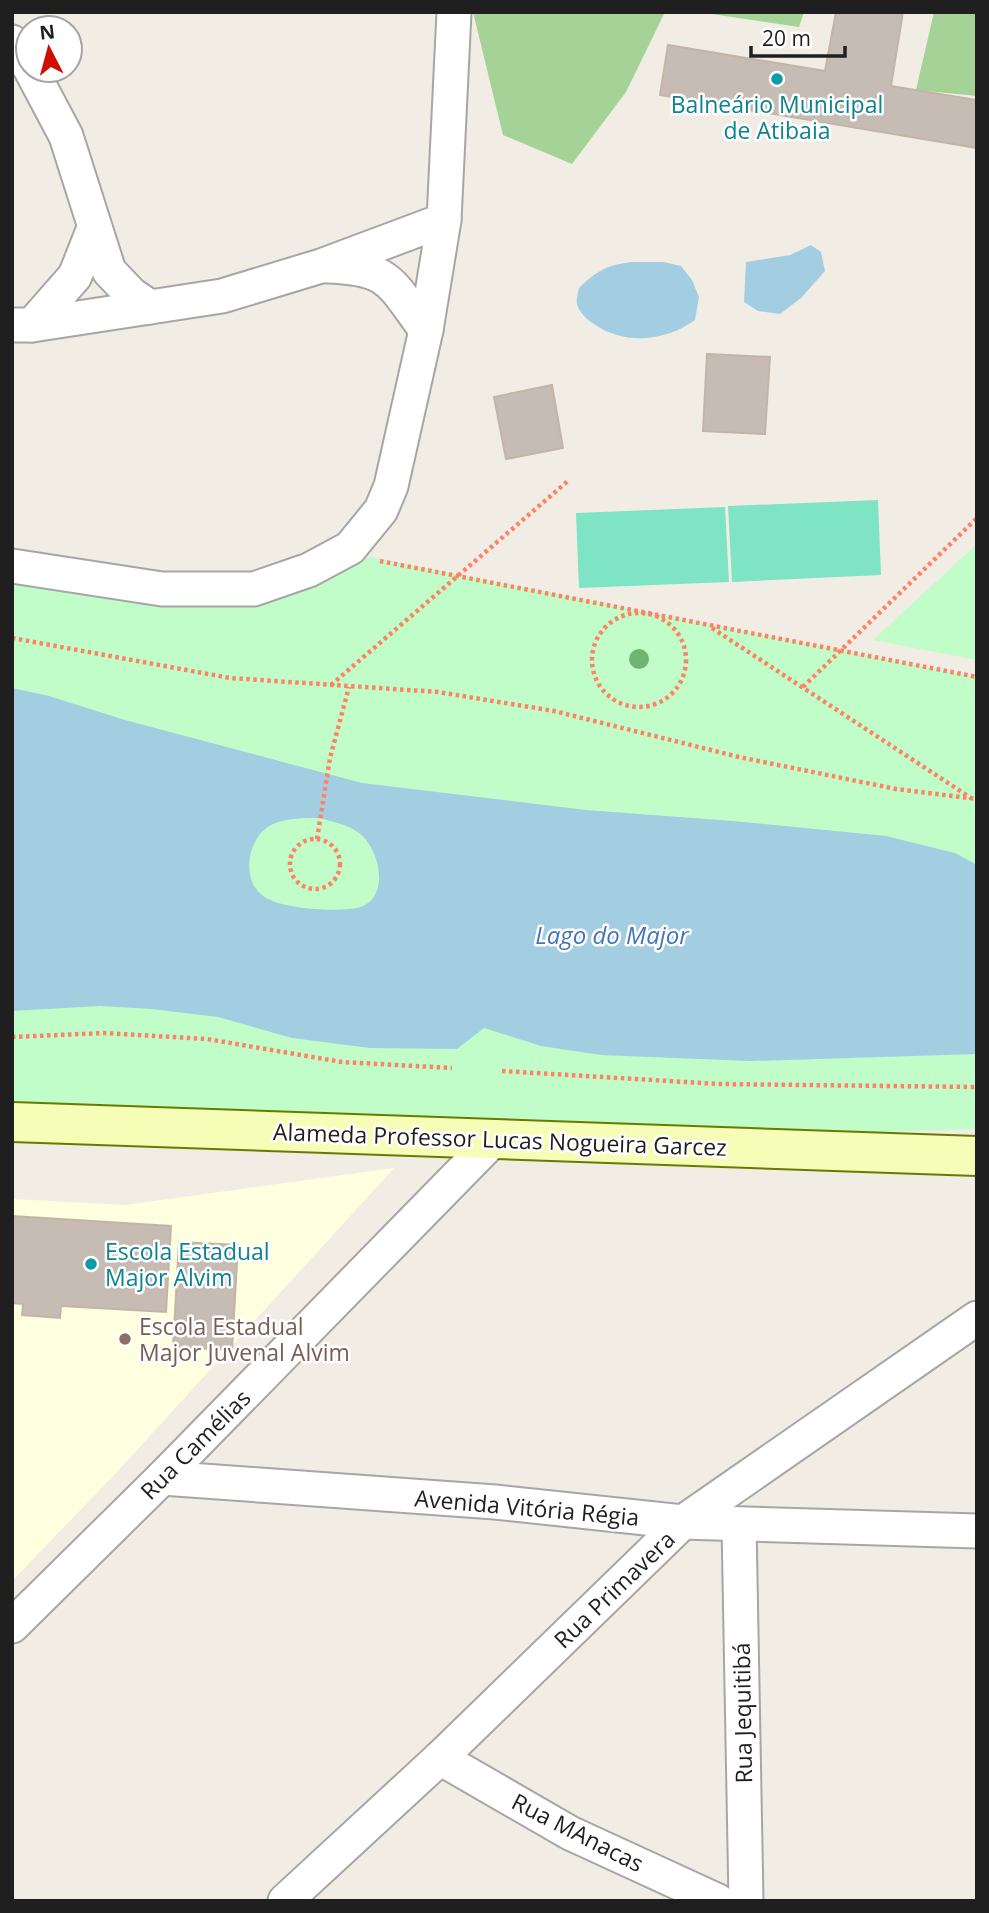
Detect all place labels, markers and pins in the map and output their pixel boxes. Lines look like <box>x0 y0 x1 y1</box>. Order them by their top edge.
marker: Balneário Municipal de Atibaia <box>769 71 785 87</box>
place label: Balneário Municipal de Atibaia <box>671 88 883 146</box>
place label: Escola Estadual Major Alvim <box>105 1235 270 1293</box>
marker: Escola Estadual Major Alvim <box>83 1256 99 1272</box>
place label: Escola Estadual Major Juvenal Alvim <box>139 1310 350 1368</box>
marker: Escola Estadual Major Juvenal Alvim <box>117 1331 133 1347</box>

